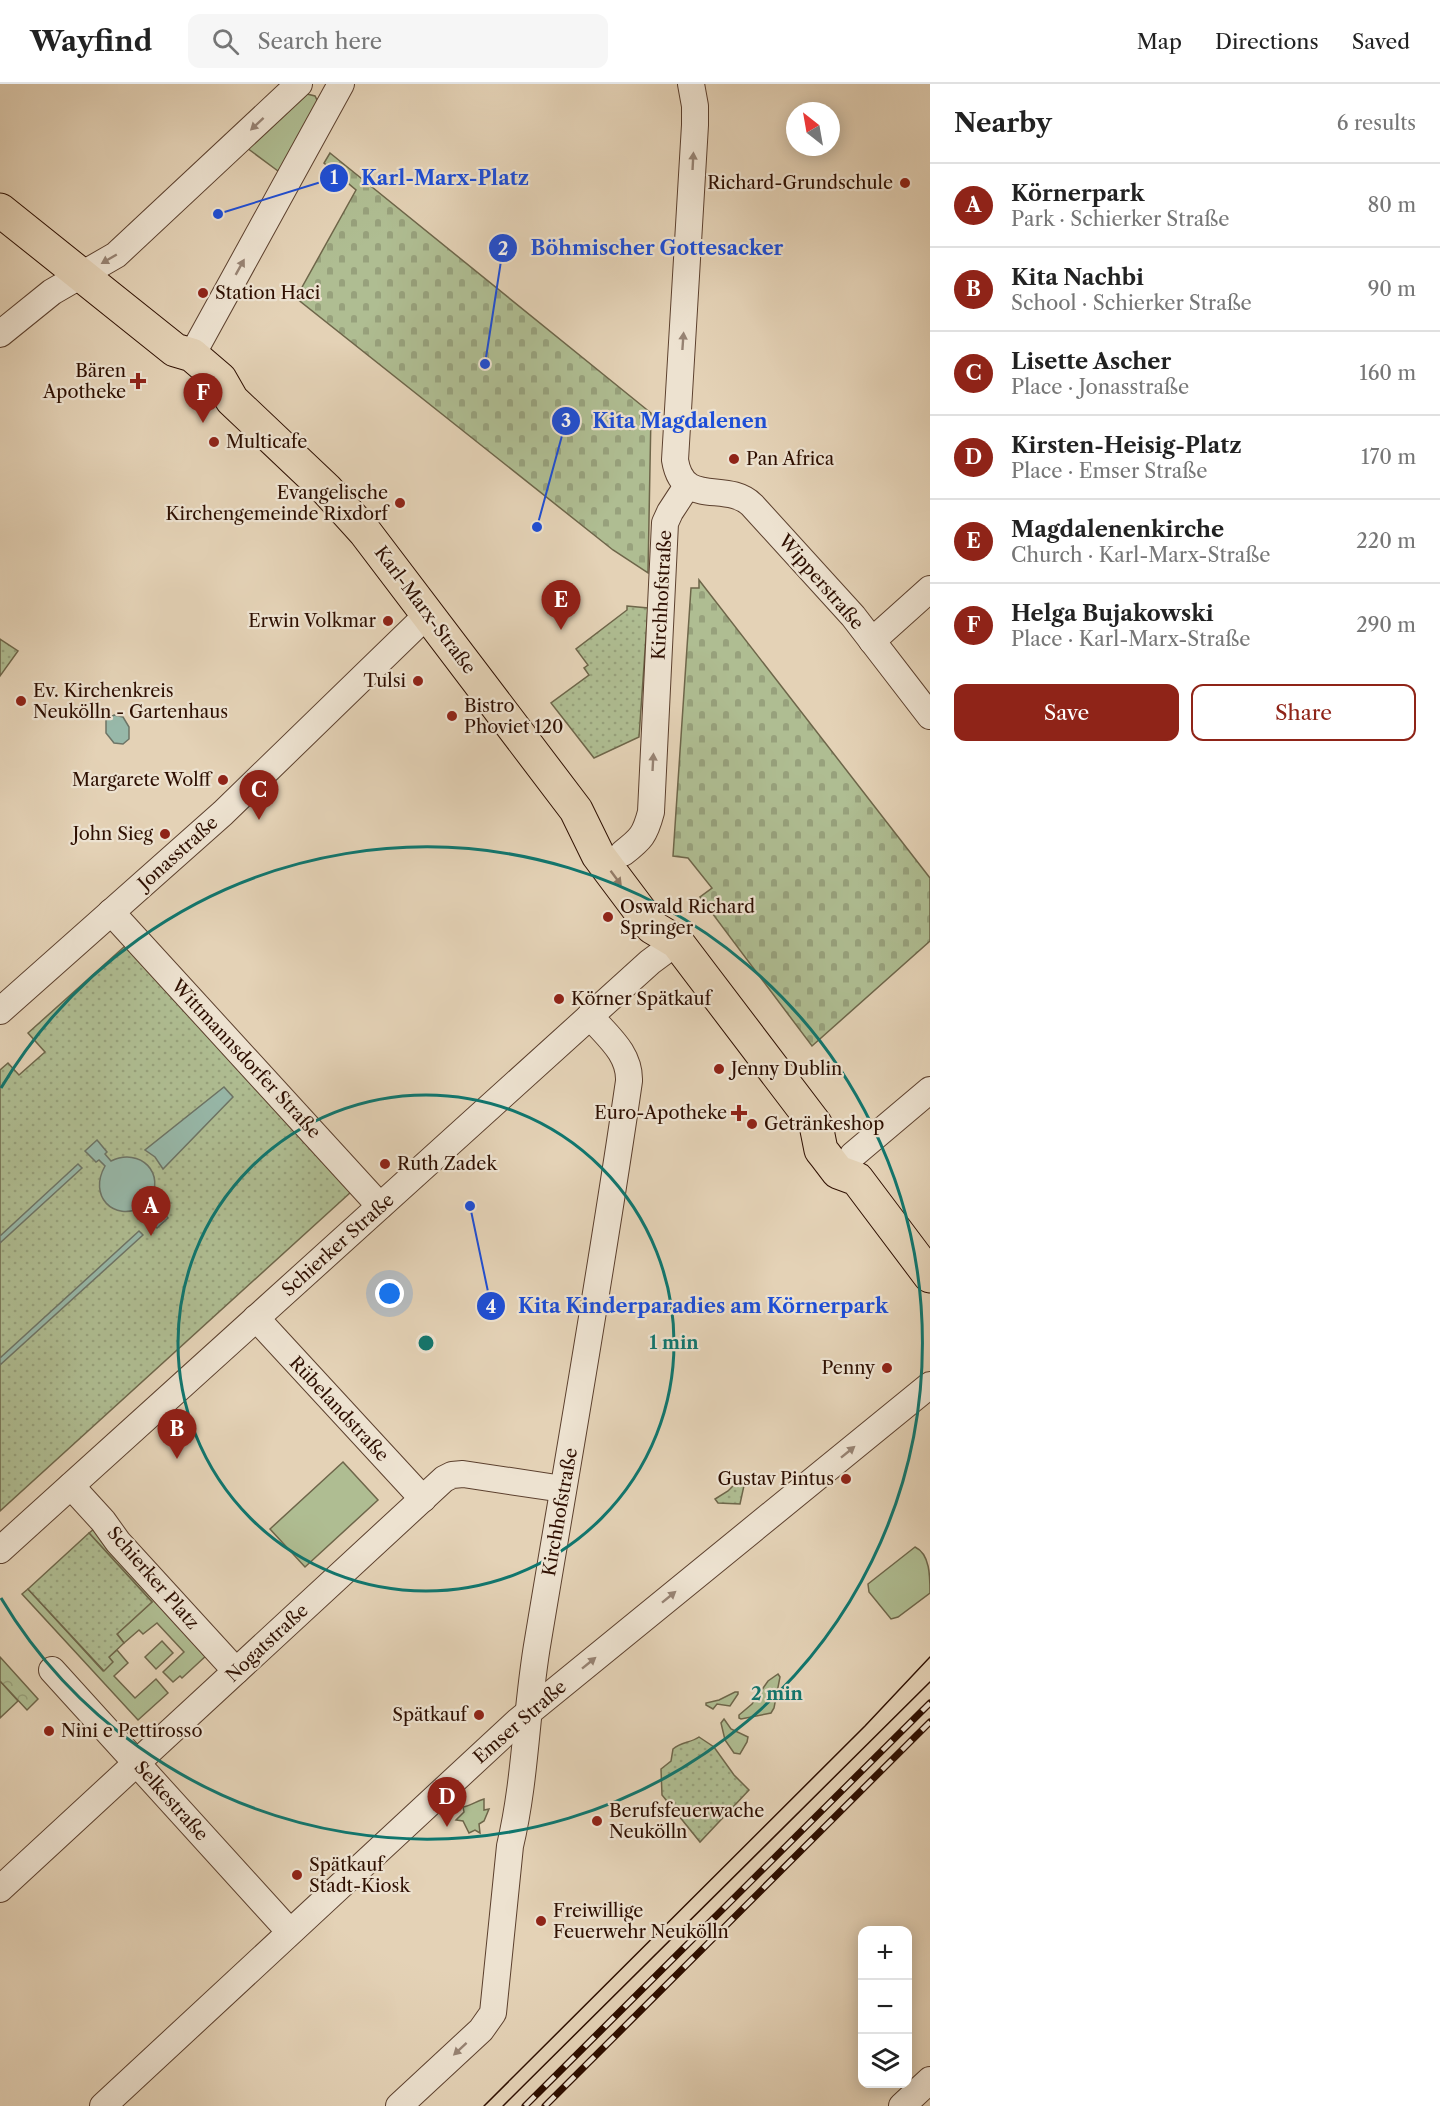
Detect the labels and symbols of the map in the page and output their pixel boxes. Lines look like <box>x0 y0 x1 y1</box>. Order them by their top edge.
north arrow <box>786 102 840 156</box>
one-way arrow <box>249 117 264 131</box>
one-way arrow <box>689 151 698 170</box>
callout: Karl-Marx-Platz <box>319 159 541 197</box>
text: Karl-Marx-Platz <box>361 166 529 190</box>
text: 1 <box>330 167 338 189</box>
place label: Richard-Grundschule <box>707 172 893 194</box>
marker: Richard-Grundschule <box>898 176 912 190</box>
callout: Böhmischer Gottesacker <box>488 229 795 267</box>
text: Böhmischer Gottesacker <box>531 236 784 260</box>
text: 2 <box>498 238 508 260</box>
one-way arrow <box>101 254 117 265</box>
one-way arrow <box>235 258 245 275</box>
place label: Station Haci <box>215 282 321 304</box>
marker: Station Haci <box>196 286 210 300</box>
one-way arrow <box>678 332 688 351</box>
place label: Bären Apotheke <box>42 360 126 403</box>
marker: Bären Apotheke <box>131 374 145 388</box>
pin: F <box>184 374 222 423</box>
callout: Kita Magdalenen <box>551 402 780 440</box>
text: Kita Magdalenen <box>593 409 768 433</box>
text: 3 <box>561 410 571 432</box>
place label: Multicafe <box>226 431 307 453</box>
marker: Multicafe <box>207 435 221 449</box>
place label: Pan Africa <box>746 448 835 470</box>
marker: Pan Africa <box>727 452 741 466</box>
place label: Evangelische Kirchengemeinde Rixdorf <box>165 482 391 525</box>
marker: Evangelische Kirchengemeinde Rixdorf <box>393 496 407 510</box>
street label: Wipperstraße <box>773 529 868 634</box>
street label: Kirchhofstraße <box>648 530 676 660</box>
street label: Karl-Marx-Straße <box>370 542 480 678</box>
pin: E <box>542 580 580 630</box>
place label: Erwin Volkmar <box>248 610 376 632</box>
marker: Erwin Volkmar <box>381 614 395 628</box>
place label: Tulsi <box>363 670 407 692</box>
marker: Tulsi <box>411 674 425 688</box>
place label: Ev. Kirchenkreis Neukölln - Gartenhaus <box>33 680 228 723</box>
marker: Ev. Kirchenkreis Neukölln - Gartenhaus <box>14 694 28 708</box>
place label: Bistro Phoviet 120 <box>464 695 563 738</box>
marker: Bistro Phoviet 120 <box>445 709 459 723</box>
one-way arrow <box>649 752 658 771</box>
place label: Margarete Wolff <box>72 769 214 791</box>
pin: C <box>240 770 278 820</box>
marker: Margarete Wolff <box>216 773 230 787</box>
street label: Jonasstraße <box>131 812 222 896</box>
place label: John Sieg <box>70 823 154 845</box>
marker: John Sieg <box>158 827 172 841</box>
one-way arrow <box>609 871 621 886</box>
place label: Oswald Richard Springer <box>620 896 755 939</box>
marker: Oswald Richard Springer <box>601 910 615 924</box>
street label: Wittmannsdorfer Straße <box>166 974 325 1143</box>
place label: Körner Spätkauf <box>571 988 714 1010</box>
marker: Körner Spätkauf <box>552 992 566 1006</box>
place label: Jenny Dublin <box>728 1058 842 1080</box>
marker: Jenny Dublin <box>712 1062 726 1076</box>
place label: Euro-Apotheke <box>594 1102 727 1124</box>
marker: Euro-Apotheke <box>732 1106 746 1120</box>
place label: Getränkeshop <box>764 1113 884 1135</box>
marker: Getränkeshop <box>745 1117 759 1131</box>
place label: Ruth Zadek <box>397 1153 498 1175</box>
marker: Ruth Zadek <box>378 1157 392 1171</box>
pin: A <box>132 1186 170 1236</box>
street label: Schierker Straße <box>277 1189 399 1301</box>
your location <box>375 1279 404 1308</box>
callout: Kita Kinderparadies am Körnerpark <box>476 1287 900 1325</box>
text: Kita Kinderparadies am Körnerpark <box>518 1294 889 1318</box>
text: 4 <box>486 1296 496 1318</box>
text: 1 min <box>649 1332 699 1354</box>
centre of rings <box>416 1333 436 1353</box>
street label: Rübelandstraße <box>285 1352 393 1466</box>
place label: Penny <box>821 1357 876 1379</box>
marker: Penny <box>880 1361 894 1375</box>
pin: B <box>158 1410 196 1459</box>
street label: Kirchhofstraße <box>538 1446 582 1578</box>
one-way arrow <box>840 1446 855 1458</box>
place label: Gustav Pintus <box>717 1468 834 1490</box>
marker: Gustav Pintus <box>839 1472 853 1486</box>
street label: Schierker Platz <box>102 1522 204 1634</box>
one-way arrow <box>661 1591 677 1604</box>
street label: Nogatstraße <box>221 1599 313 1687</box>
one-way arrow <box>581 1656 597 1669</box>
street label: Emser Straße <box>469 1676 571 1768</box>
text: 2 min <box>751 1683 804 1705</box>
place label: Spätkauf <box>392 1704 470 1726</box>
marker: Spätkauf <box>472 1708 486 1722</box>
place label: Nini e Pettirosso <box>61 1720 202 1742</box>
marker: Nini e Pettirosso <box>42 1724 56 1738</box>
street label: Selkestraße <box>129 1757 213 1845</box>
pin: D <box>428 1778 466 1827</box>
place label: Berufsfeuerwache Neukölln <box>609 1800 764 1843</box>
marker: Berufsfeuerwache Neukölln <box>590 1814 604 1828</box>
place label: Spätkauf Stadt-Kiosk <box>309 1854 411 1897</box>
marker: Spätkauf Stadt-Kiosk <box>290 1868 304 1882</box>
place label: Freiwillige Feuerwehr Neukölln <box>553 1900 729 1943</box>
marker: Freiwillige Feuerwehr Neukölln <box>534 1914 548 1928</box>
one-way arrow <box>453 2042 468 2055</box>

